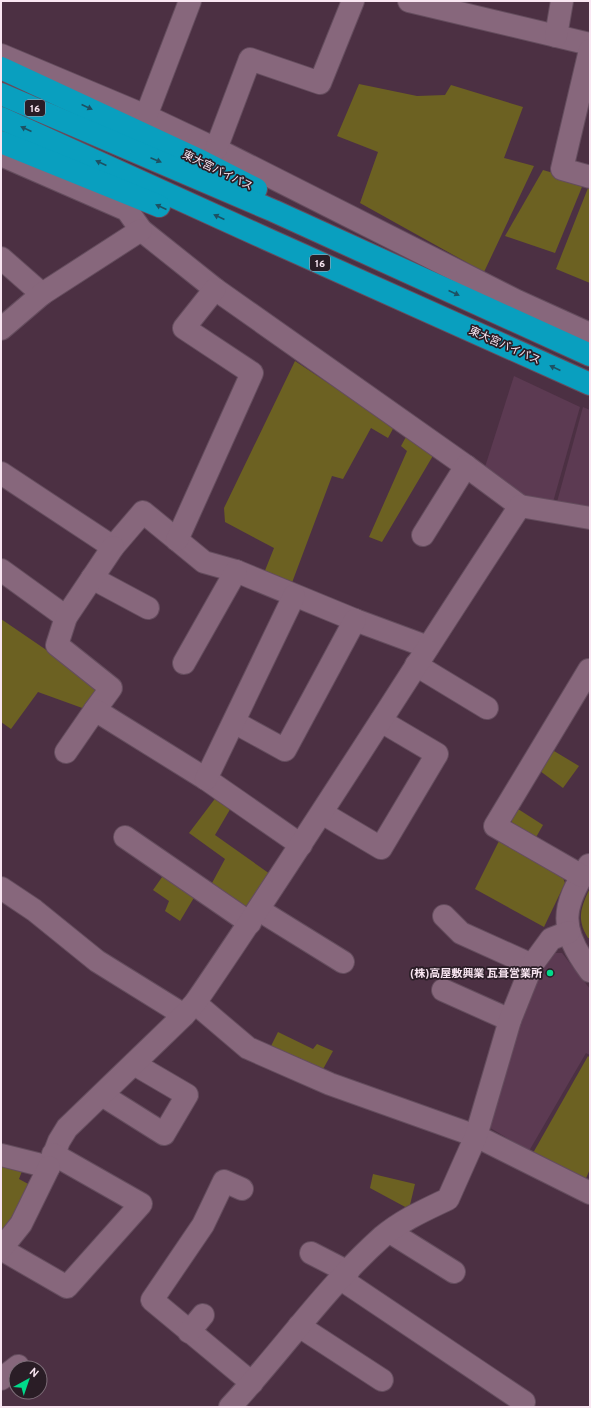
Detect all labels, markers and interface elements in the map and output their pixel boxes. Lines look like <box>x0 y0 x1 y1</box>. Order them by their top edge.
road number: 16 <box>25 100 45 116</box>
one-way arrow <box>82 104 93 110</box>
one-way arrow <box>20 126 32 132</box>
street label: 東大宮バイパス <box>180 148 255 194</box>
one-way arrow <box>151 158 163 164</box>
one-way arrow <box>95 160 106 166</box>
one-way arrow <box>154 203 166 209</box>
one-way arrow <box>213 214 225 220</box>
road number: 16 <box>310 255 330 271</box>
one-way arrow <box>448 290 460 296</box>
street label: 東大宮バイパス <box>467 324 543 368</box>
one-way arrow <box>549 365 560 371</box>
place label: (株)高屋敷興業 瓦葺営業所 <box>410 967 542 981</box>
marker: (株)高屋敷興業 瓦葺営業所 <box>545 968 555 978</box>
north arrow <box>8 1360 48 1400</box>
text: N <box>26 1365 41 1381</box>

